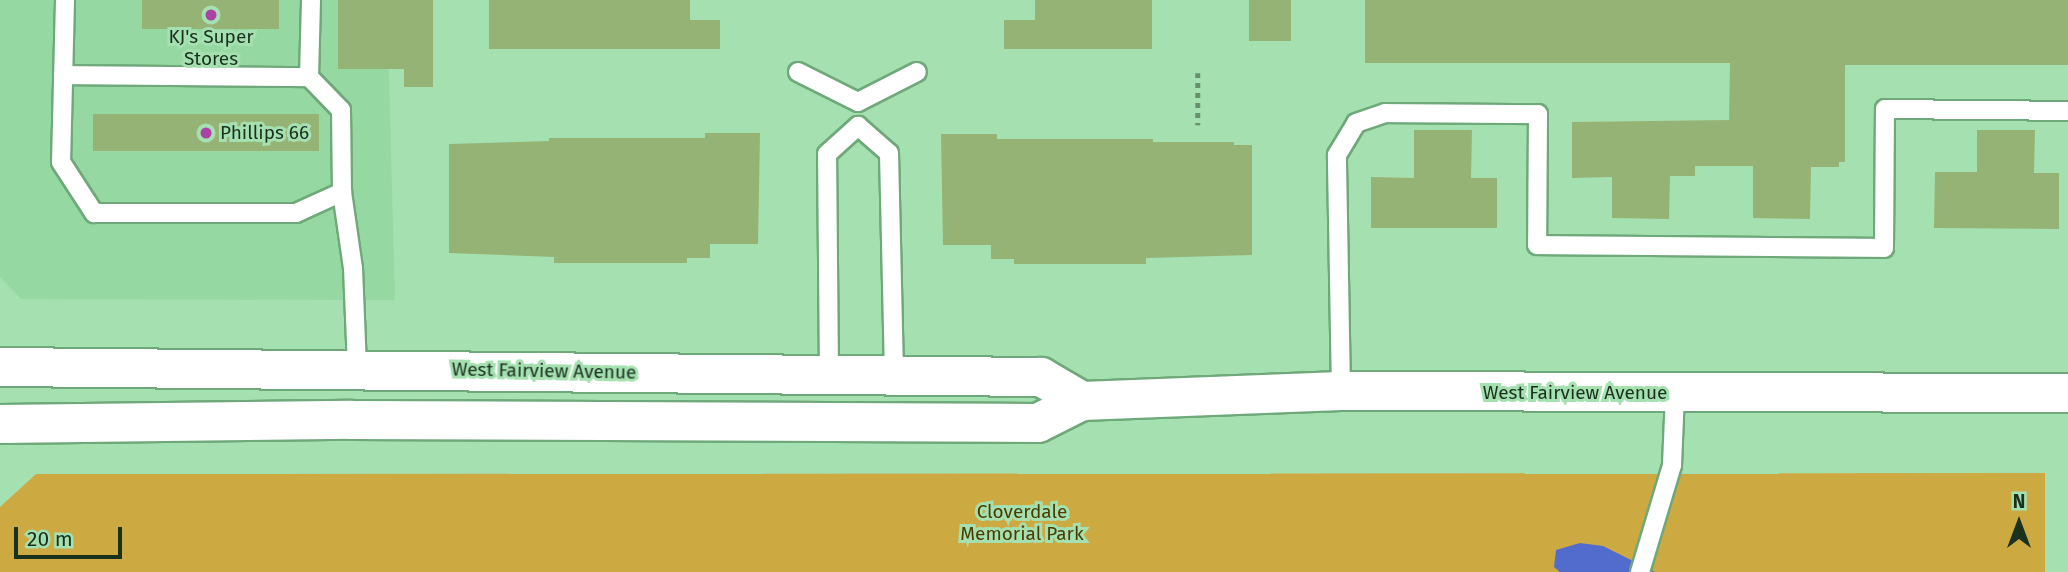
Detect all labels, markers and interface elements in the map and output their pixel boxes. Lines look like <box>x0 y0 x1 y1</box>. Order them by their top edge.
marker: KJ's Super Stores <box>203 7 219 23</box>
place label: KJ's Super Stores <box>168 26 254 70</box>
place label: Phillips 66 <box>220 122 309 144</box>
marker: Phillips 66 <box>198 125 214 141</box>
street label: West Fairview Avenue <box>452 358 636 384</box>
street label: West Fairview Avenue <box>1483 382 1667 404</box>
north arrow <box>1984 488 2054 558</box>
text: N <box>2013 490 2025 513</box>
park label: Cloverdale Memorial Park <box>960 501 1084 545</box>
scale bar <box>18 512 126 556</box>
text: 20 m <box>27 526 73 552</box>

